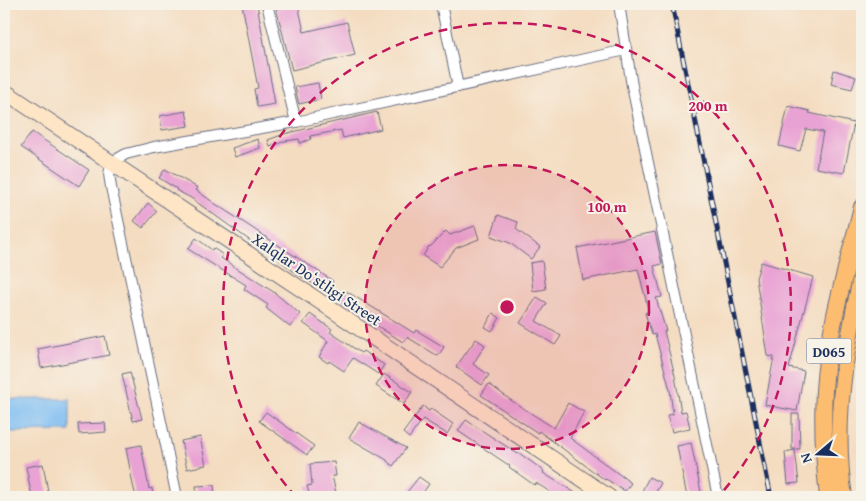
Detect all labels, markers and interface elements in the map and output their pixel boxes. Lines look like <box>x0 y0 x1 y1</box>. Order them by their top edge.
text: 200 m <box>688 95 728 116</box>
text: 100 m <box>587 196 627 217</box>
street label: Xalqlar Doʻstligi Street <box>248 227 387 331</box>
centre of rings <box>498 298 516 316</box>
road number: D065 <box>806 338 852 364</box>
north arrow <box>794 428 844 478</box>
text: N <box>795 450 817 466</box>

